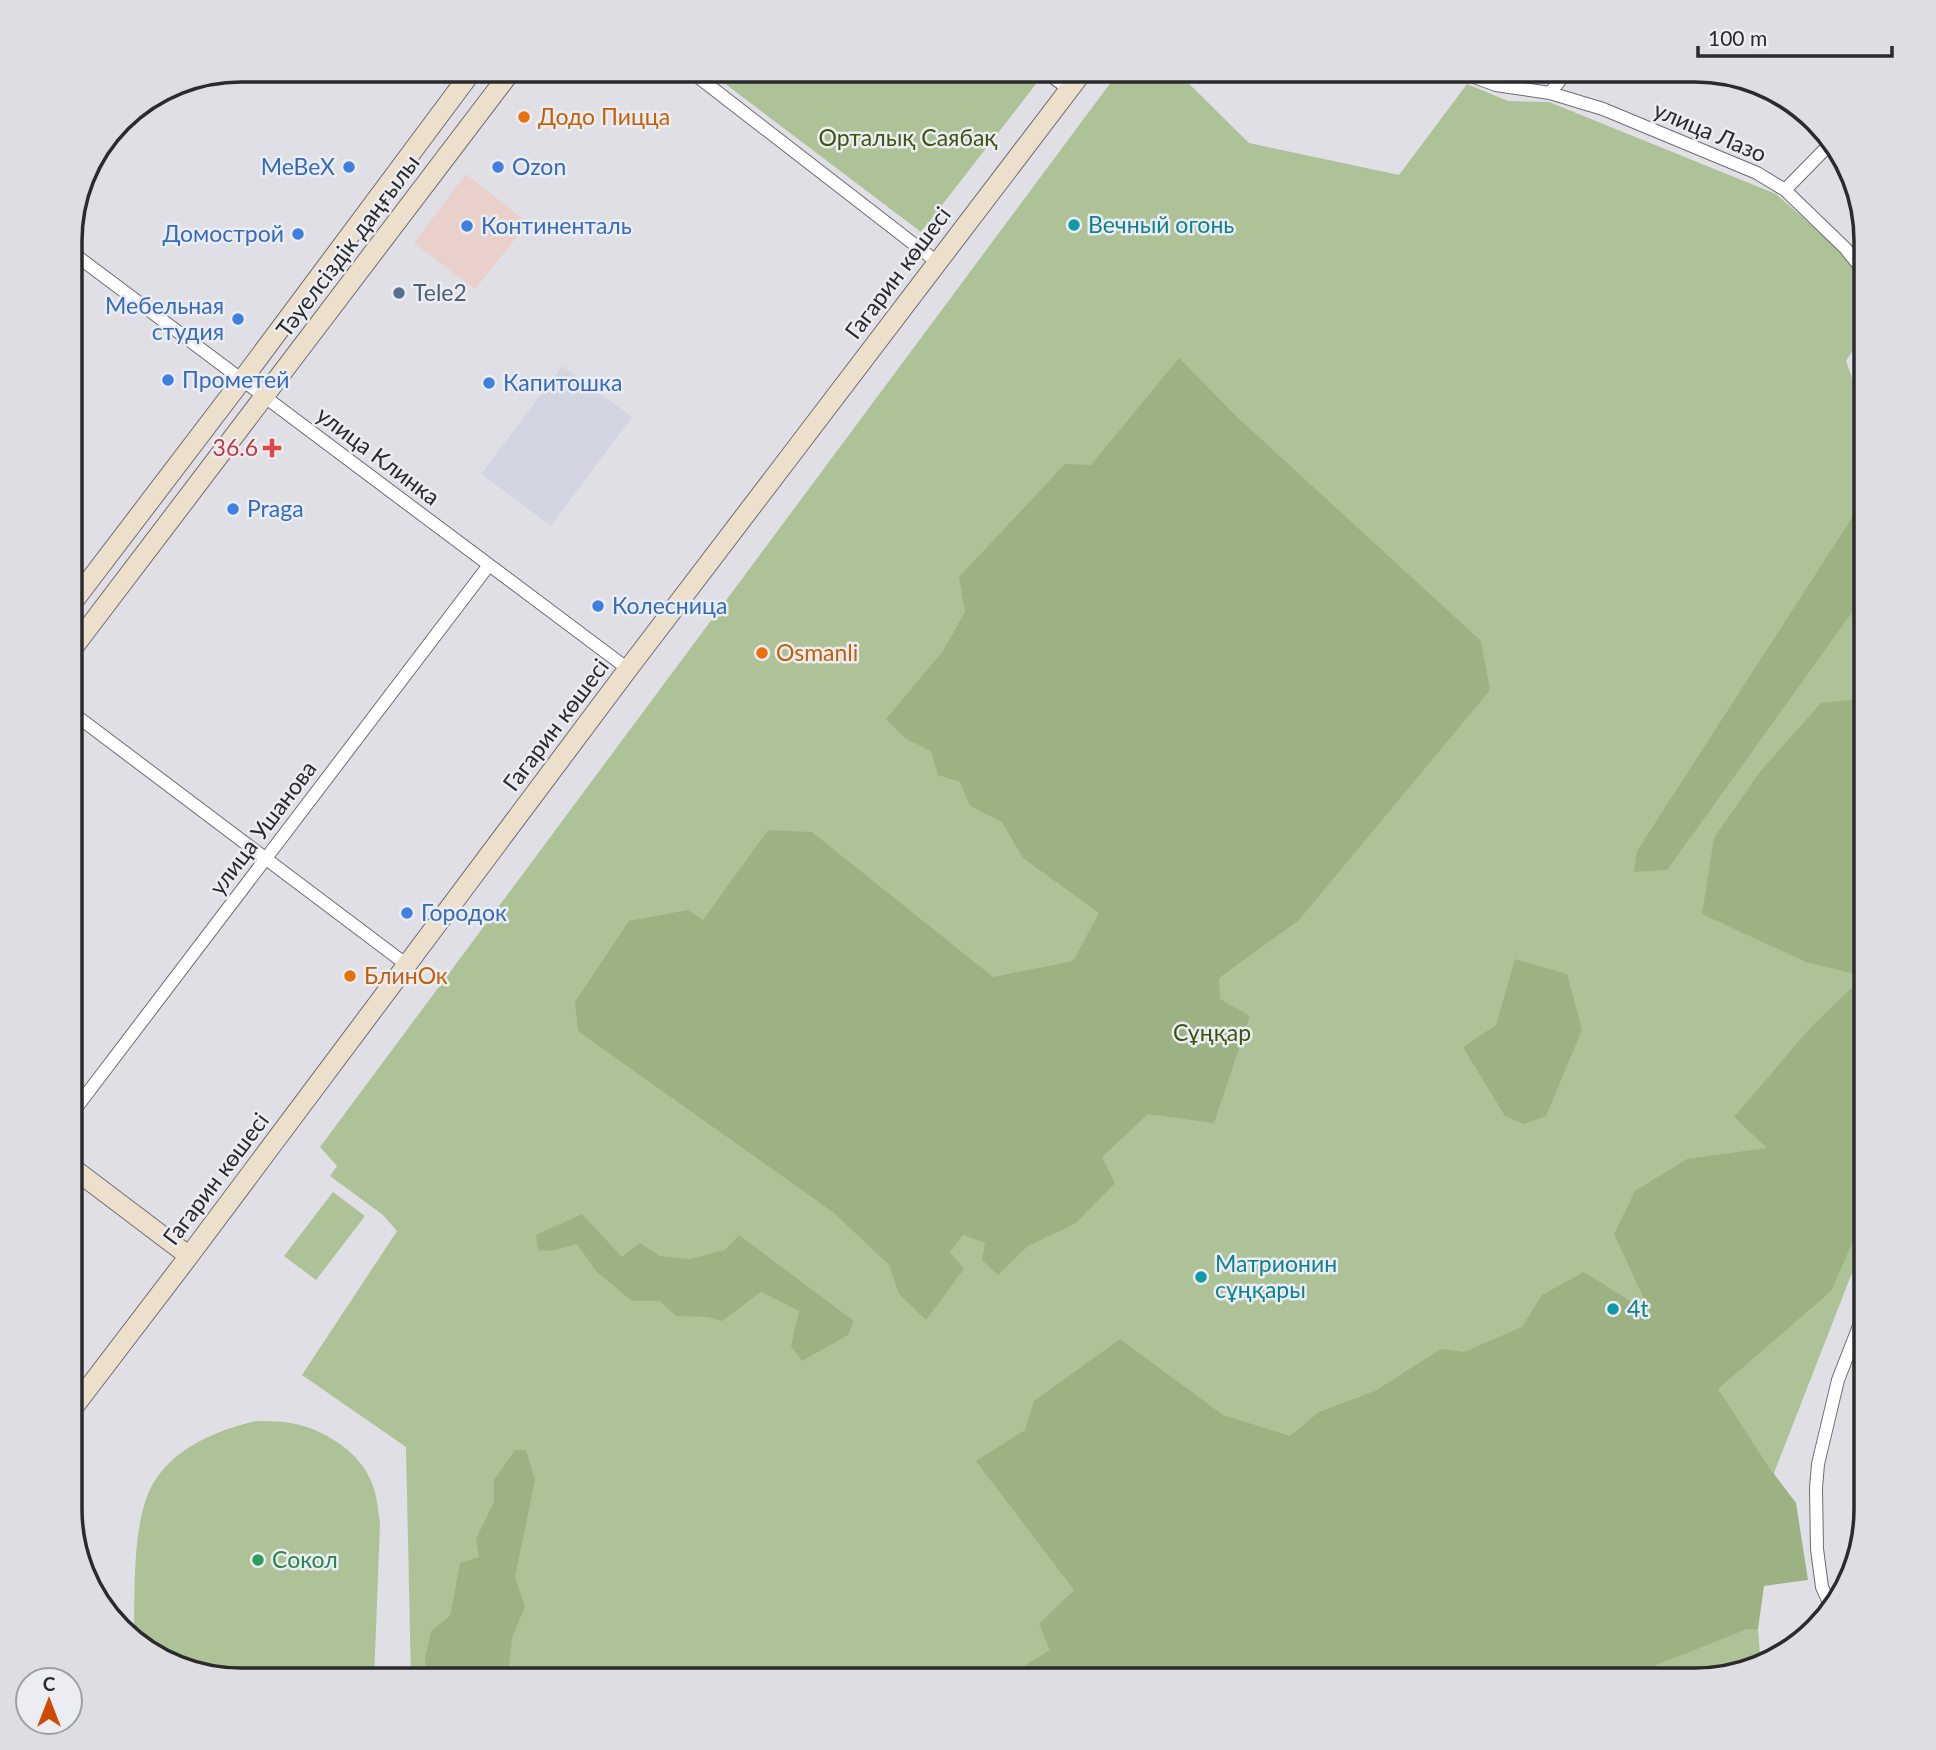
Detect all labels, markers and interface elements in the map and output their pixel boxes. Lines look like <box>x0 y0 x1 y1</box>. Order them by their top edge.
scale bar <box>1698 14 1892 58</box>
text: 100 m <box>1708 25 1767 50</box>
street label: улица Лазо <box>1650 95 1771 167</box>
place label: Додо Пицца <box>538 102 670 130</box>
marker: Додо Пицца <box>516 109 532 125</box>
park label: Орталық Саябақ <box>819 123 997 151</box>
street label: Тәуелсіздік даңғылы <box>270 149 425 342</box>
place label: MeBeX <box>261 152 335 180</box>
place label: Ozon <box>512 152 566 180</box>
marker: MeBeX <box>341 159 357 175</box>
marker: Ozon <box>490 159 506 175</box>
street label: Гагарин көшесі <box>838 201 956 344</box>
place label: Вечный огонь <box>1088 210 1234 238</box>
place label: Континенталь <box>481 211 632 239</box>
marker: Вечный огонь <box>1066 217 1082 233</box>
marker: Континенталь <box>459 218 475 234</box>
place label: Домострой <box>163 219 284 247</box>
marker: Домострой <box>290 226 306 242</box>
place label: Tele2 <box>413 278 467 306</box>
marker: Tele2 <box>391 285 407 301</box>
place label: Мебельная студия <box>105 291 224 345</box>
marker: Мебельная студия <box>230 311 246 327</box>
place label: Прометей <box>182 365 289 393</box>
place label: Капитошка <box>503 368 622 396</box>
marker: Прометей <box>160 372 176 388</box>
marker: Капитошка <box>481 375 497 391</box>
street label: улица Клинка <box>311 400 446 511</box>
place label: 36.6 <box>213 433 258 461</box>
marker: 36.6 <box>264 440 280 456</box>
place label: Praga <box>247 494 304 522</box>
marker: Praga <box>225 501 241 517</box>
place label: Колесница <box>612 591 727 619</box>
marker: Колесница <box>590 598 606 614</box>
place label: Osmanli <box>776 638 858 666</box>
marker: Osmanli <box>754 645 770 661</box>
street label: Гагарин көшесі <box>496 653 614 796</box>
street label: улица Ушанова <box>203 755 322 900</box>
place label: Городок <box>421 898 507 926</box>
marker: Городок <box>399 905 415 921</box>
place label: БлинОк <box>364 961 448 989</box>
marker: БлинОк <box>342 968 358 984</box>
park label: Сұңқар <box>1173 1018 1251 1046</box>
street label: Гагарин көшесі <box>156 1107 274 1250</box>
place label: Матрионин сұңқары <box>1215 1249 1337 1303</box>
marker: Матрионин сұңқары <box>1193 1269 1209 1285</box>
place label: 4t <box>1627 1294 1649 1322</box>
marker: 4t <box>1605 1301 1621 1317</box>
place label: Сокол <box>272 1545 338 1573</box>
marker: Сокол <box>250 1552 266 1568</box>
north arrow <box>14 1666 84 1736</box>
text: С <box>43 1672 56 1695</box>

